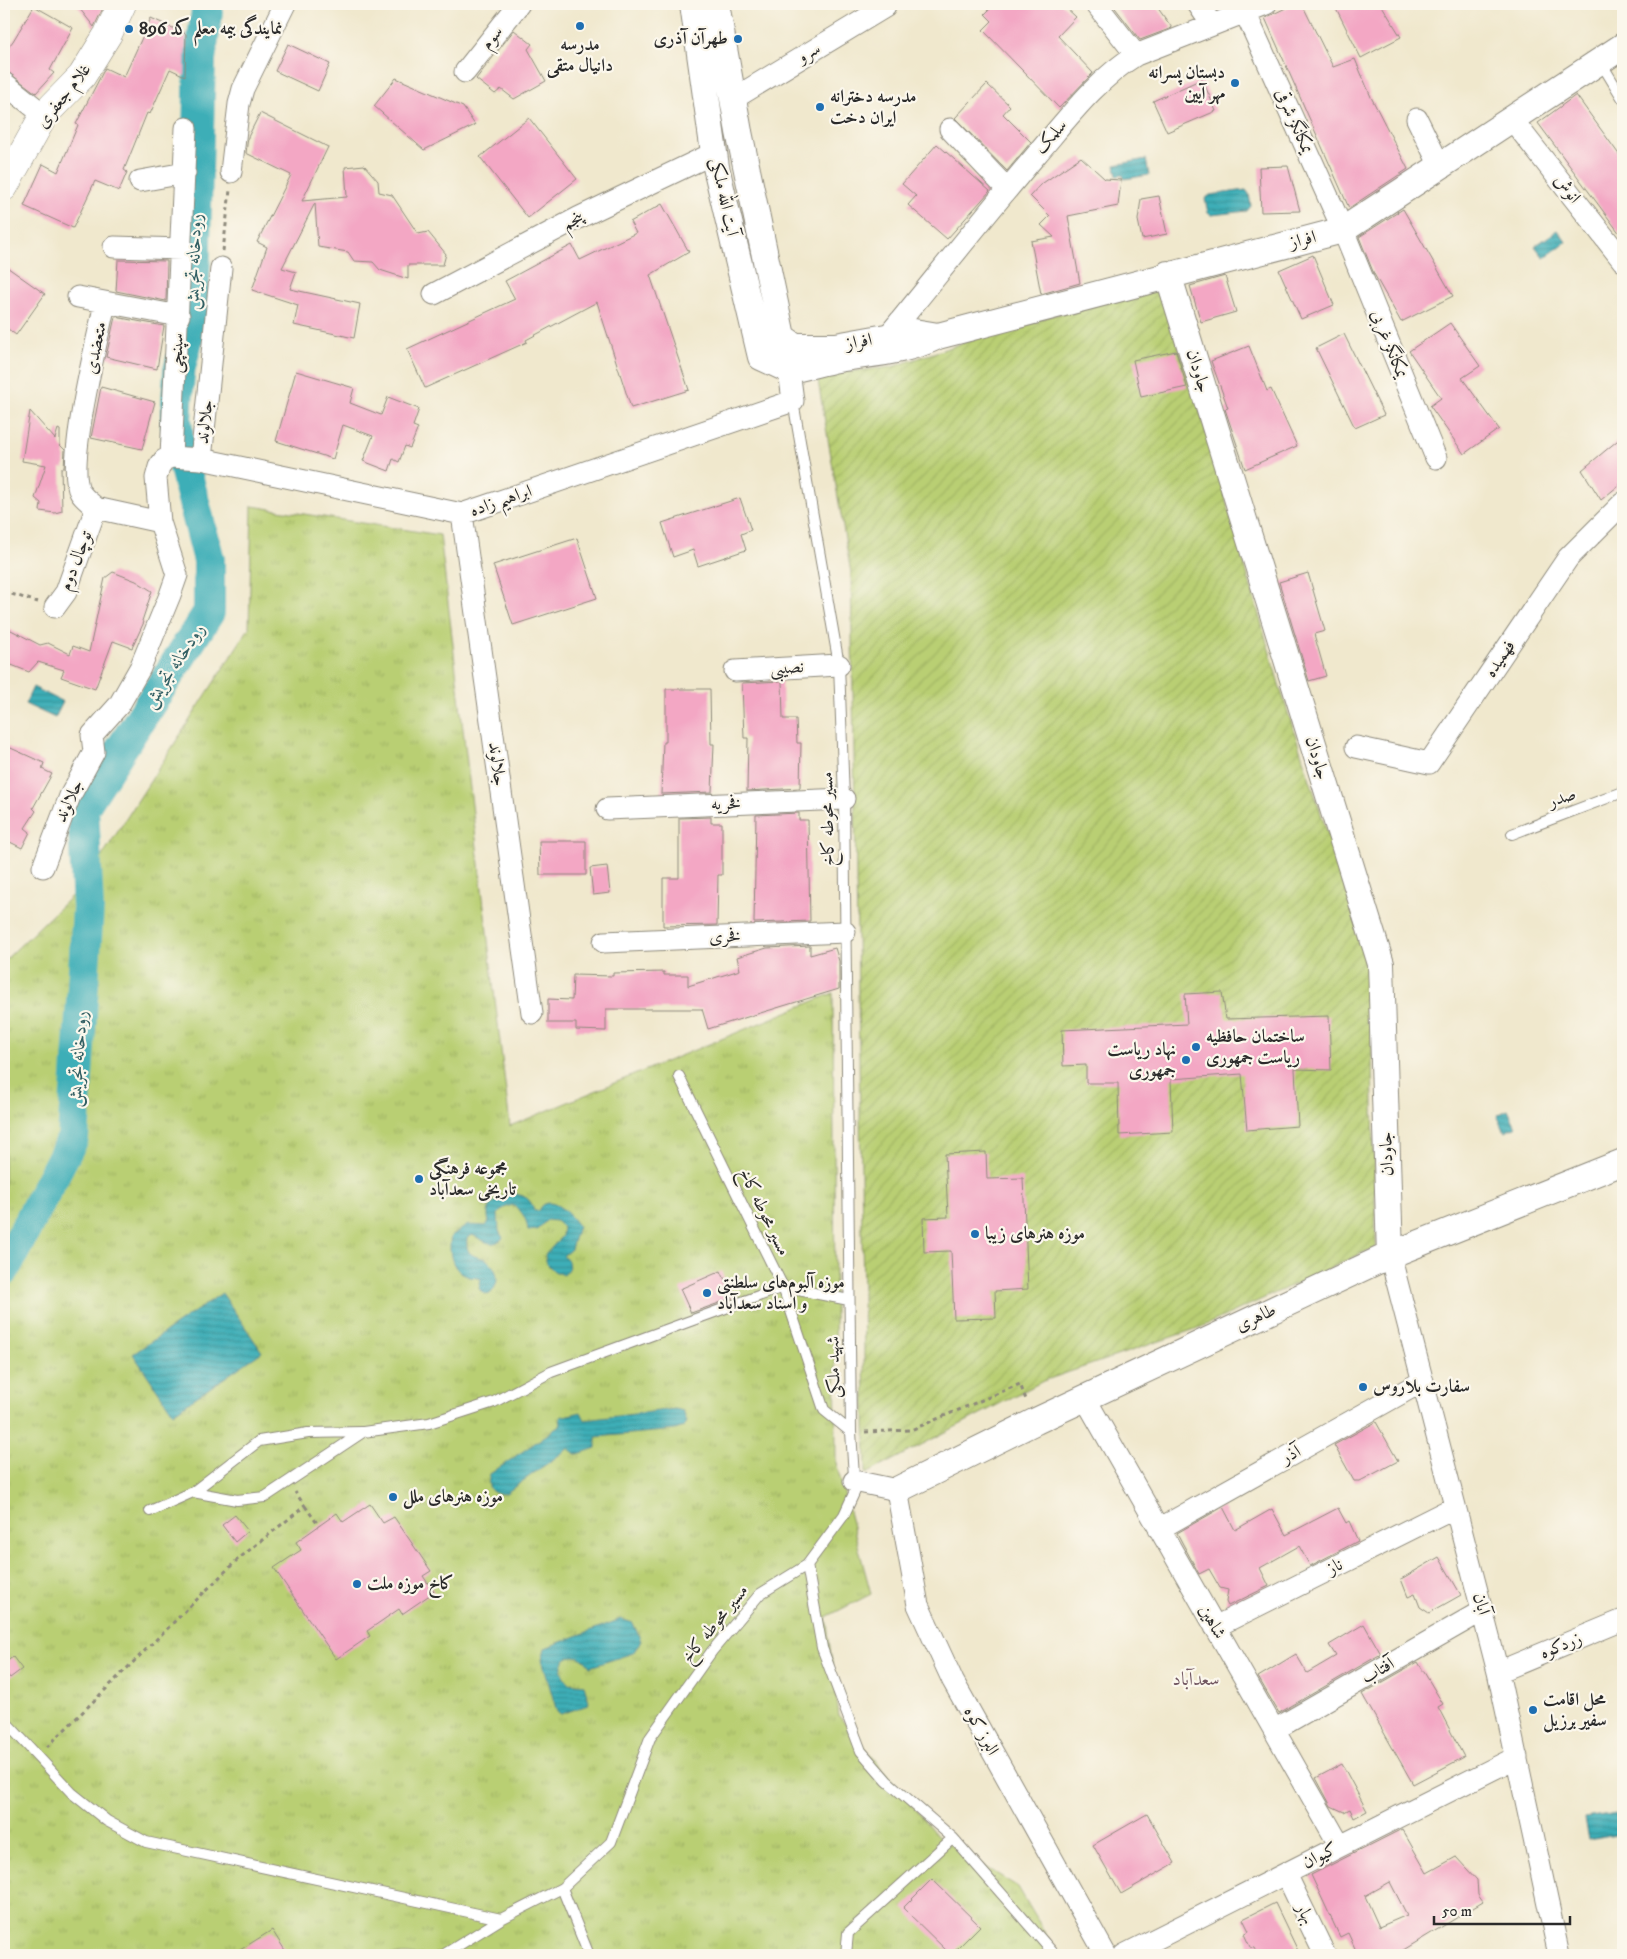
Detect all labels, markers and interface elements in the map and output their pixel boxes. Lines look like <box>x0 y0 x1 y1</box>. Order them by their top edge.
place label: نمایندگی بیمه معلم کد 896 <box>139 14 283 47</box>
marker: مدرسه دانیال متقی <box>574 20 586 32</box>
street label: سوم <box>476 22 511 57</box>
marker: نمایندگی بیمه معلم کد 896 <box>123 23 135 35</box>
place label: طهرآن آذری <box>654 27 728 50</box>
marker: طهرآن آذری <box>732 33 744 45</box>
place label: مدرسه دانیال متقی <box>546 34 613 79</box>
street label: سرو <box>792 38 825 69</box>
street label: غلام جعفری <box>32 59 99 135</box>
place label: دبستان پسرانه مهر آیین <box>1148 62 1225 105</box>
marker: دبستان پسرانه مهر آیین <box>1229 77 1241 89</box>
street label: یمکانگز شرقی <box>1270 85 1319 157</box>
place label: مدرسه دخترانه ایران دخت <box>830 86 917 129</box>
marker: مدرسه دخترانه ایران دخت <box>814 101 826 113</box>
street label: سلمک <box>1030 115 1072 159</box>
street label: آیت الله ملکی <box>704 155 747 240</box>
street label: انوش <box>1549 170 1585 208</box>
street label: پنجم <box>558 206 591 240</box>
water label: رودخانه تجریش <box>181 213 208 311</box>
street label: افراز <box>1286 226 1319 254</box>
street label: یمکانگز غربی <box>1364 306 1414 382</box>
street label: متعضدی <box>80 320 112 376</box>
street label: افراز <box>842 329 874 355</box>
street label: سپنچی <box>165 332 190 374</box>
street label: جاودان <box>1181 346 1215 396</box>
street label: جلالوند <box>192 399 218 445</box>
street label: ابراهیم زاده <box>467 480 537 528</box>
street label: توچال دوم <box>54 527 101 596</box>
water label: رودخانه تجریش <box>138 619 211 714</box>
street label: فهمیده <box>1480 636 1520 682</box>
street label: نصیبی <box>769 656 805 683</box>
street label: جاودان <box>1300 733 1334 783</box>
street label: جلالوند <box>483 740 511 788</box>
street label: مسیر محوطه کاخ <box>816 771 844 867</box>
street label: جلالوند <box>50 776 88 826</box>
street label: صدر <box>1543 783 1579 814</box>
street label: فخریه <box>710 792 742 816</box>
street label: فخری <box>709 925 741 949</box>
water label: رودخانه تجریش <box>63 1010 94 1108</box>
place label: ساختمان حافظیه ریاست جمهوری <box>1206 1026 1305 1069</box>
place label: نهاد ریاست جمهوری <box>1107 1039 1176 1082</box>
marker: ساختمان حافظیه ریاست جمهوری <box>1190 1041 1202 1053</box>
marker: نهاد ریاست جمهوری <box>1180 1054 1192 1066</box>
street label: جاودان <box>1375 1131 1399 1177</box>
place label: مجموعه فرهنگی تاریخی سعدآباد <box>429 1157 517 1201</box>
street label: مسیر محوطه کاخ <box>730 1165 795 1261</box>
marker: مجموعه فرهنگی تاریخی سعدآباد <box>413 1173 425 1185</box>
place label: موزه هنرهای زیبا <box>985 1223 1085 1245</box>
marker: موزه هنرهای زیبا <box>969 1228 981 1240</box>
place label: موزه آلبوم‌های سلطنتی و اسناد سعدآباد <box>717 1271 845 1315</box>
marker: موزه آلبوم‌های سلطنتی و اسناد سعدآباد <box>701 1287 713 1299</box>
street label: طاهری <box>1232 1299 1280 1337</box>
street label: شهید ملکی <box>822 1336 847 1398</box>
place label: سفارت بلاروس <box>1373 1376 1470 1398</box>
marker: سفارت بلاروس <box>1357 1381 1369 1393</box>
street label: آذر <box>1276 1440 1307 1470</box>
place label: موزه هنرهای ملل <box>403 1486 503 1509</box>
marker: موزه هنرهای ملل <box>387 1491 399 1503</box>
street label: ناز <box>1322 1554 1346 1581</box>
place label: کاخ موزه ملت <box>367 1573 454 1599</box>
marker: کاخ موزه ملت <box>351 1578 363 1590</box>
street label: مسیر محوطه کاخ <box>677 1580 756 1670</box>
street label: آبان <box>1468 1591 1495 1619</box>
street label: شاهین <box>1193 1601 1231 1643</box>
street label: زردکوه <box>1537 1628 1585 1664</box>
street label: آفتاب <box>1358 1652 1400 1689</box>
district label: سعدآباد <box>1172 1668 1220 1691</box>
place label: محل اقامت سفیر برزیل <box>1543 1689 1607 1733</box>
street label: البرز کوه <box>959 1703 1003 1759</box>
marker: محل اقامت سفیر برزیل <box>1527 1704 1539 1716</box>
street label: کیوان <box>1299 1838 1341 1874</box>
scale bar <box>1434 1894 1571 1926</box>
street label: بهار <box>1290 1898 1319 1928</box>
text: 50 m <box>1442 1902 1472 1921</box>

